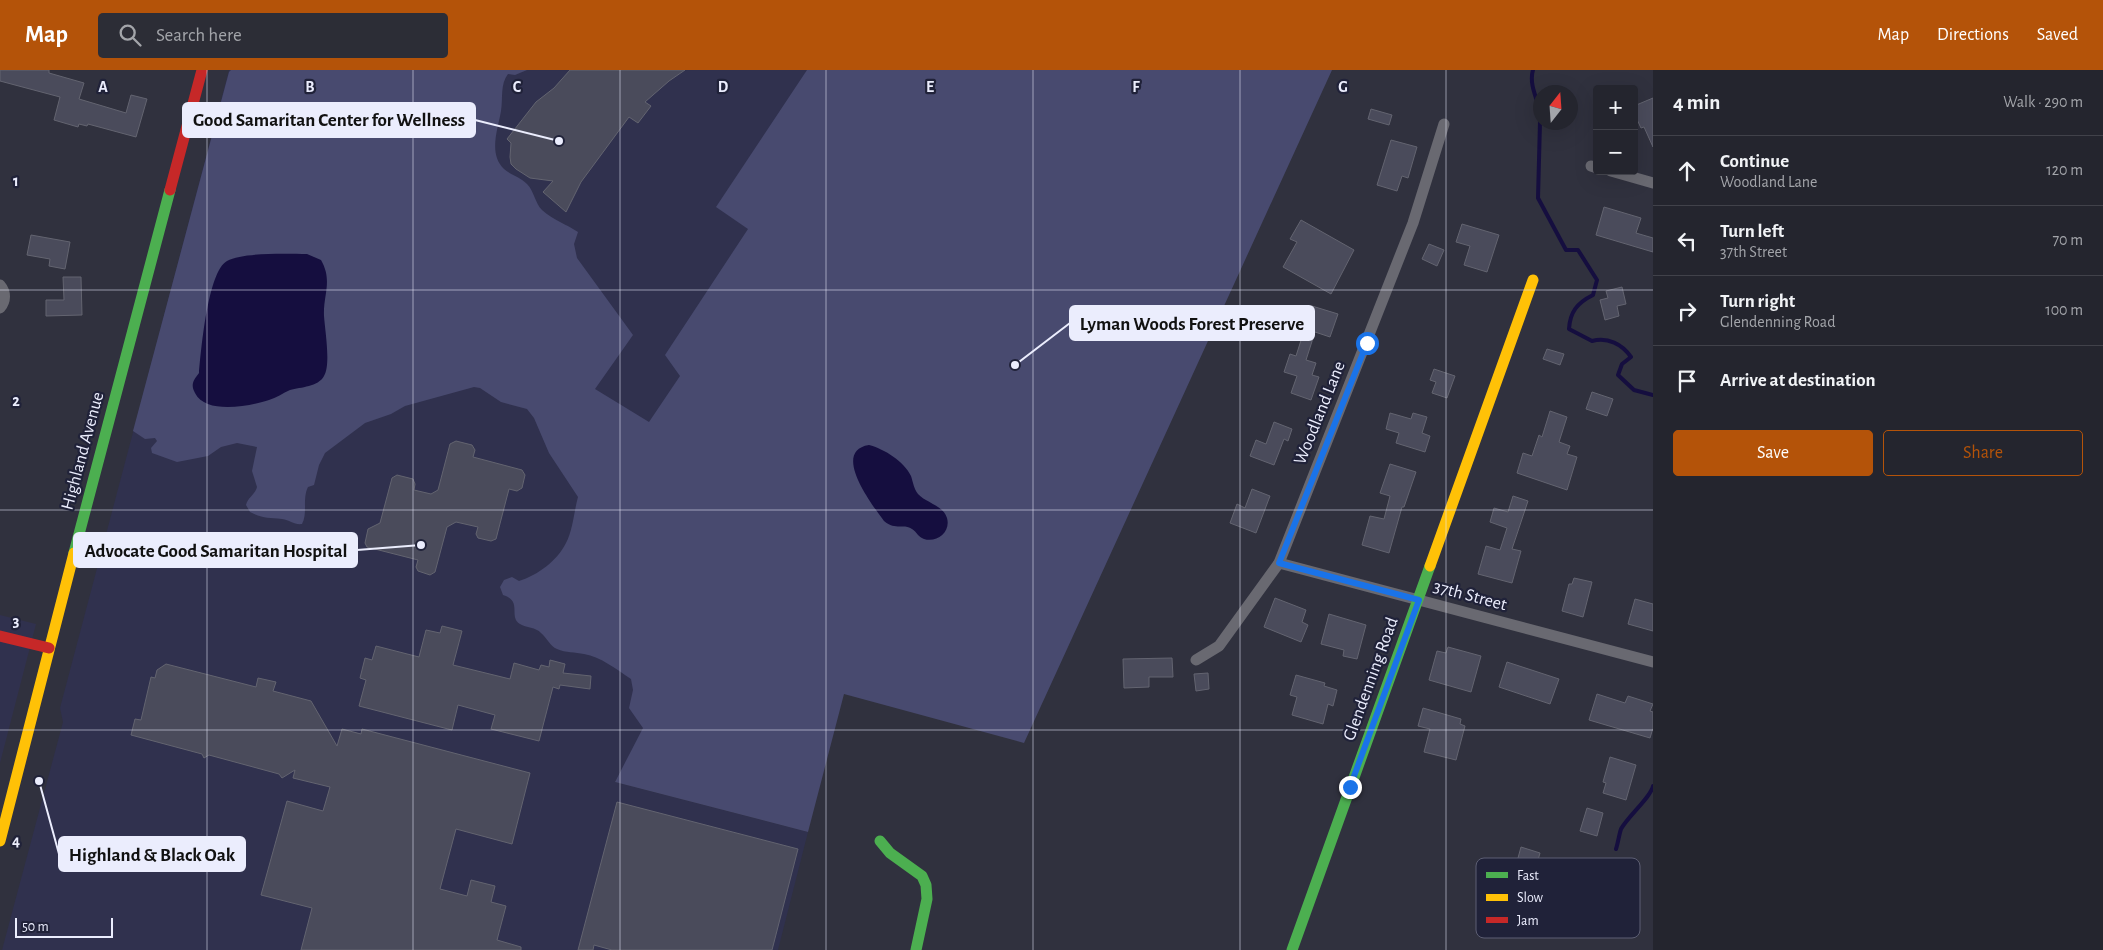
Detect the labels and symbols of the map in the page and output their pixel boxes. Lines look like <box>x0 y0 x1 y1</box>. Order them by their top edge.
text: A <box>98 79 108 95</box>
text: B <box>305 79 315 95</box>
text: C <box>513 79 522 95</box>
text: D <box>718 79 729 95</box>
text: E <box>926 79 934 95</box>
text: F <box>1132 79 1140 95</box>
text: G <box>1338 79 1348 95</box>
north arrow <box>1533 85 1578 130</box>
callout: Good Samaritan Center for Wellness <box>183 103 475 137</box>
text: Good Samaritan Center for Wellness <box>193 111 465 130</box>
text: 1 <box>13 173 19 189</box>
callout: Lyman Woods Forest Preserve <box>1070 306 1314 340</box>
text: Lyman Woods Forest Preserve <box>1080 315 1304 334</box>
route start <box>1356 332 1379 355</box>
street label: Woodland Lane <box>1291 359 1349 467</box>
street label: Highland Avenue <box>59 390 107 512</box>
text: 2 <box>12 393 20 409</box>
callout: Advocate Good Samaritan Hospital <box>74 533 357 567</box>
text: Advocate Good Samaritan Hospital <box>84 542 348 561</box>
street label: 37th Street <box>1431 578 1509 615</box>
text: 3 <box>13 613 20 629</box>
street label: Glendenning Road <box>1340 615 1402 743</box>
route end <box>1339 776 1362 799</box>
text: 4 <box>12 833 20 849</box>
callout: Highland & Black Oak <box>59 837 245 871</box>
text: Highland & Black Oak <box>69 846 236 865</box>
legend <box>1476 858 1640 938</box>
text: Fast <box>1517 869 1539 883</box>
text: Slow <box>1517 891 1544 905</box>
text: Jam <box>1517 914 1539 928</box>
scale bar <box>15 915 112 938</box>

